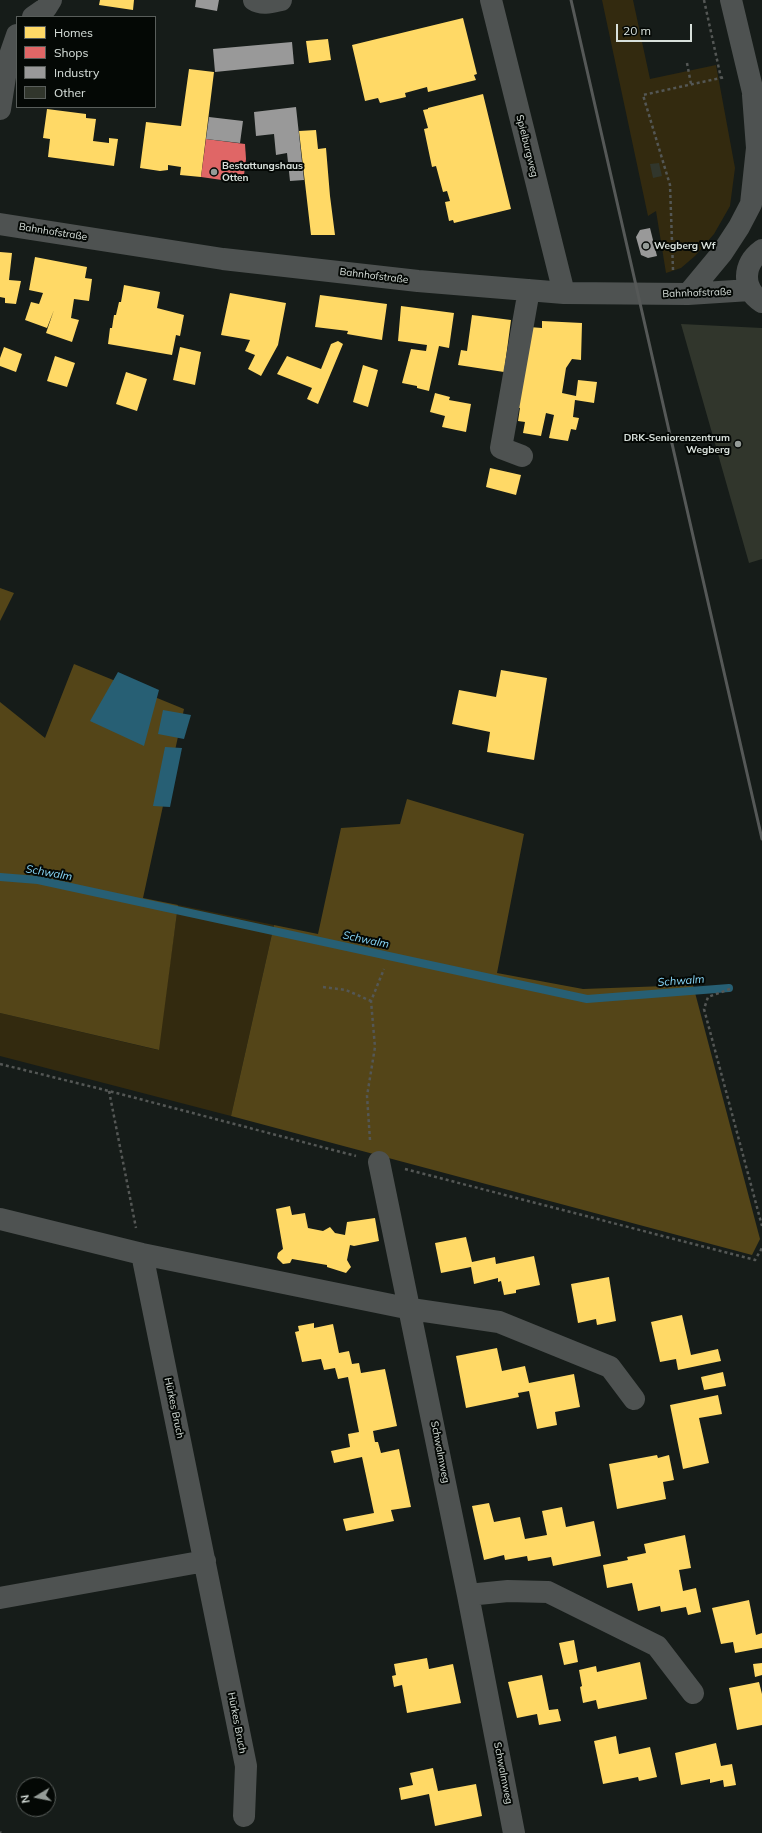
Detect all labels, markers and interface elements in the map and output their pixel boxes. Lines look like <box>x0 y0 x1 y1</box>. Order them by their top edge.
legend <box>16 16 156 108</box>
scale bar <box>618 16 694 42</box>
text: 20 m <box>623 23 651 38</box>
text: Homes <box>54 25 93 40</box>
text: Shops <box>54 45 89 60</box>
text: Industry <box>54 65 99 80</box>
text: Other <box>54 85 85 100</box>
street label: Spielburgweg <box>513 114 541 178</box>
place label: Bestattungshaus Otten <box>222 160 303 184</box>
marker: Bestattungshaus Otten <box>209 167 219 177</box>
street label: Bahnhofstraße <box>18 221 88 243</box>
place label: Wegberg Wf <box>654 240 715 252</box>
marker: Wegberg Wf <box>641 241 651 251</box>
street label: Bahnhofstraße <box>339 266 409 286</box>
street label: Bahnhofstraße <box>662 286 732 300</box>
place label: DRK-Seniorenzentrum Wegberg <box>624 432 730 456</box>
marker: DRK-Seniorenzentrum Wegberg <box>733 439 743 449</box>
water label: Schwalm <box>25 862 73 884</box>
water label: Schwalm <box>342 929 390 951</box>
water label: Schwalm <box>657 973 705 989</box>
street label: Hürkes Bruch <box>162 1376 186 1440</box>
street label: Schwalmweg <box>428 1420 452 1484</box>
street label: Hürkes Bruch <box>225 1691 249 1755</box>
street label: Schwalmweg <box>491 1741 515 1805</box>
north arrow <box>16 1777 56 1817</box>
text: N <box>18 1794 33 1804</box>

